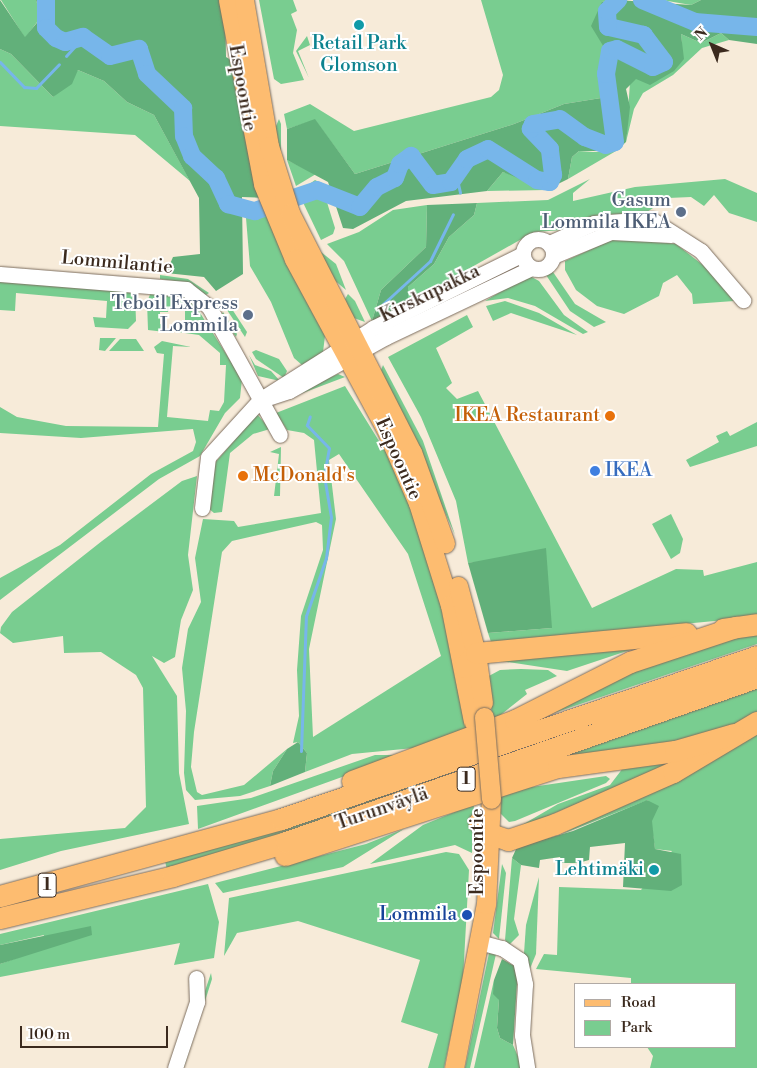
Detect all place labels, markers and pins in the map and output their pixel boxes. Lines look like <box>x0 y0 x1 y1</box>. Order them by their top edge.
marker: Retail Park Glomson <box>353 19 365 31</box>
place label: Retail Park Glomson <box>312 33 406 77</box>
place label: Gasum Lommila IKEA <box>542 190 671 234</box>
marker: Gasum Lommila IKEA <box>675 206 687 218</box>
place label: Teboil Express Lommila <box>111 293 238 337</box>
marker: Teboil Express Lommila <box>242 309 254 321</box>
place label: IKEA Restaurant <box>455 405 600 427</box>
marker: IKEA Restaurant <box>604 410 616 422</box>
place label: IKEA <box>605 460 652 482</box>
place label: McDonald's <box>253 465 355 487</box>
marker: IKEA <box>589 465 601 477</box>
marker: McDonald's <box>237 470 249 482</box>
place label: Lehtimäki <box>555 859 644 881</box>
marker: Lehtimäki <box>648 864 660 876</box>
place label: Lommila <box>379 904 457 926</box>
marker: Lommila <box>461 909 473 921</box>

